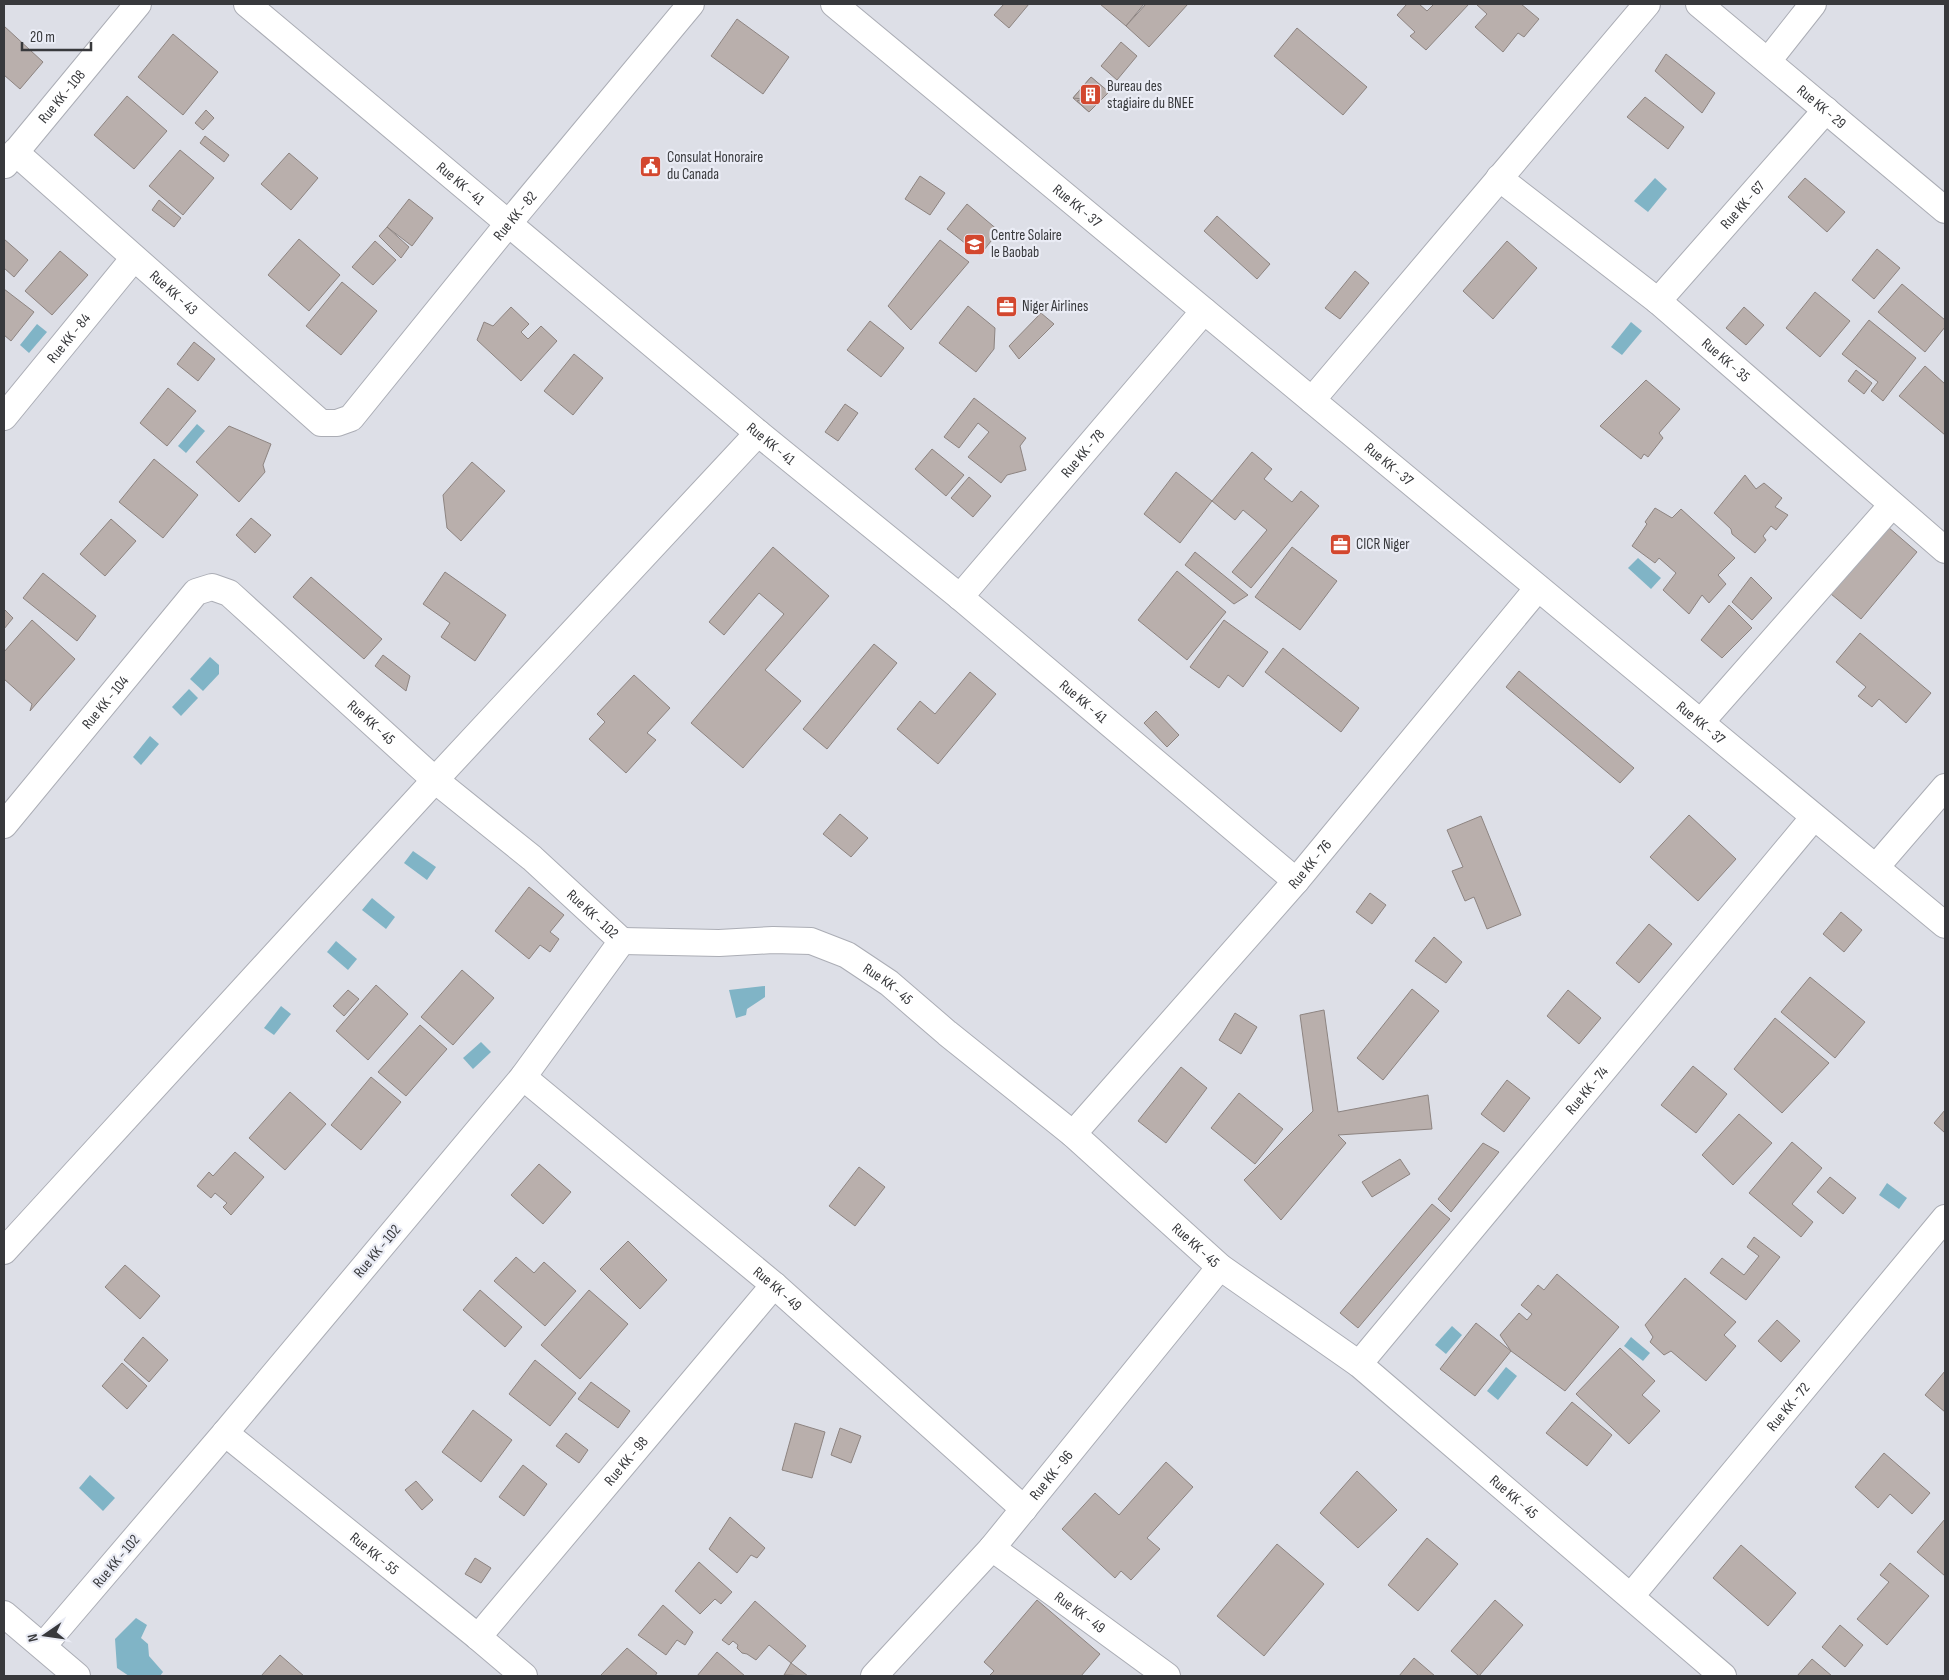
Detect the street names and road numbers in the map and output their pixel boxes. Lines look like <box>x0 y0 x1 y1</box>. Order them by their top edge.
street label: Rue KK - 108 <box>34 66 90 127</box>
street label: Rue KK - 29 <box>1793 81 1850 133</box>
street label: Rue KK - 41 <box>432 158 489 210</box>
street label: Rue KK - 67 <box>1717 177 1769 233</box>
street label: Rue KK - 37 <box>1049 180 1105 232</box>
street label: Rue KK - 82 <box>489 187 541 245</box>
street label: Rue KK - 43 <box>145 267 201 319</box>
street label: Rue KK - 84 <box>43 310 95 367</box>
street label: Rue KK - 35 <box>1698 334 1754 386</box>
street label: Rue KK - 41 <box>743 419 799 470</box>
street label: Rue KK - 78 <box>1057 425 1109 482</box>
street label: Rue KK - 37 <box>1360 439 1417 490</box>
street label: Rue KK - 104 <box>78 672 133 733</box>
street label: Rue KK - 41 <box>1055 676 1112 728</box>
street label: Rue KK - 45 <box>343 696 399 749</box>
street label: Rue KK - 37 <box>1672 697 1729 749</box>
street label: Rue KK - 76 <box>1284 836 1336 893</box>
street label: Rue KK - 102 <box>563 886 622 943</box>
street label: Rue KK - 45 <box>859 959 917 1009</box>
street label: Rue KK - 74 <box>1562 1063 1613 1119</box>
street label: Rue KK - 45 <box>1168 1219 1223 1272</box>
street label: Rue KK - 102 <box>350 1221 405 1282</box>
street label: Rue KK - 49 <box>749 1263 806 1315</box>
street label: Rue KK - 72 <box>1763 1379 1814 1435</box>
street label: Rue KK - 98 <box>600 1433 653 1490</box>
street label: Rue KK - 96 <box>1026 1447 1077 1504</box>
street label: Rue KK - 45 <box>1485 1471 1542 1523</box>
street label: Rue KK - 55 <box>346 1528 403 1579</box>
street label: Rue KK - 102 <box>89 1531 144 1592</box>
street label: Rue KK - 49 <box>1050 1588 1109 1638</box>

